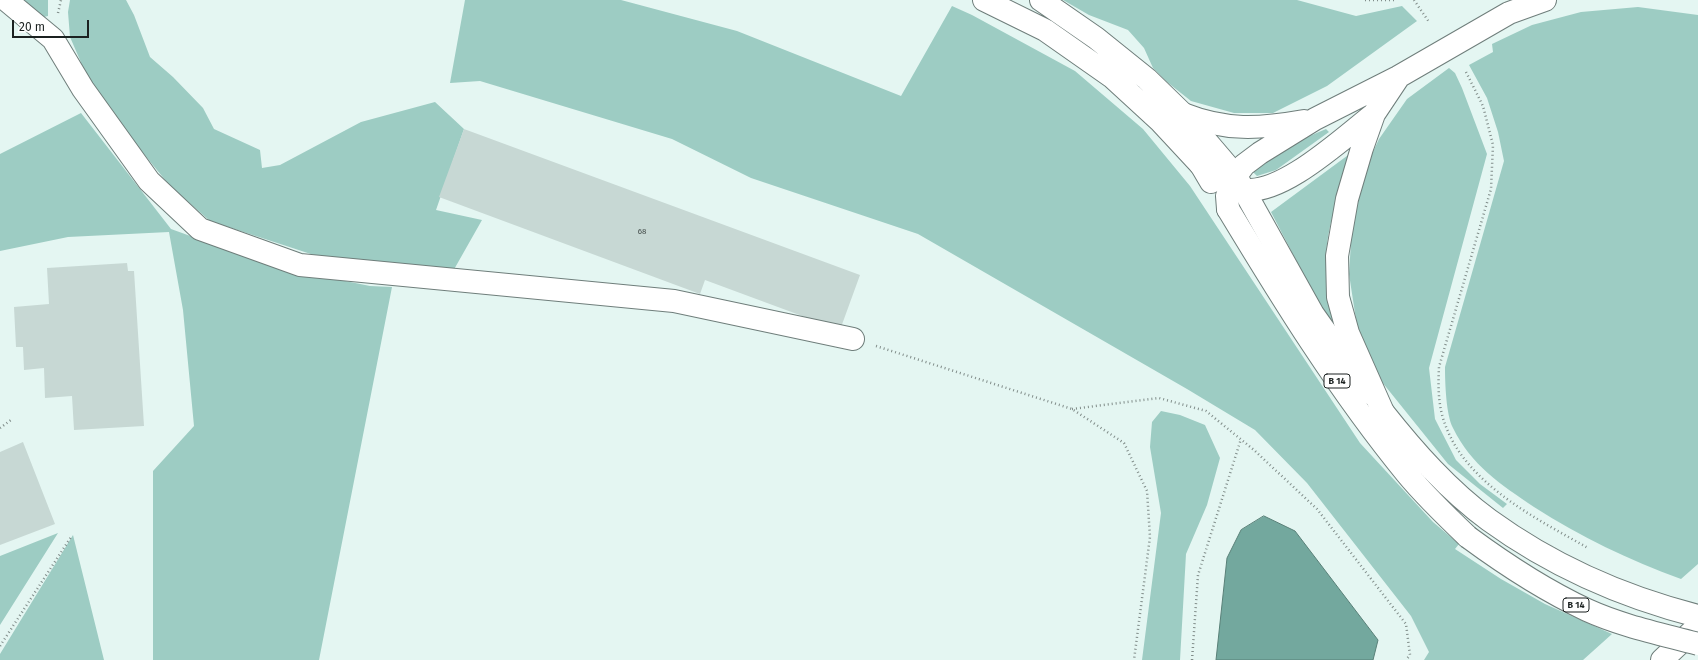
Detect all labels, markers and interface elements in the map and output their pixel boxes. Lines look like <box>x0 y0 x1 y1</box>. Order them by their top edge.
scale bar <box>14 12 91 38</box>
text: 20 m <box>19 20 45 34</box>
house number: 68 <box>638 227 646 237</box>
road number: B 14 <box>1324 374 1350 388</box>
road number: B 14 <box>1563 598 1589 612</box>

